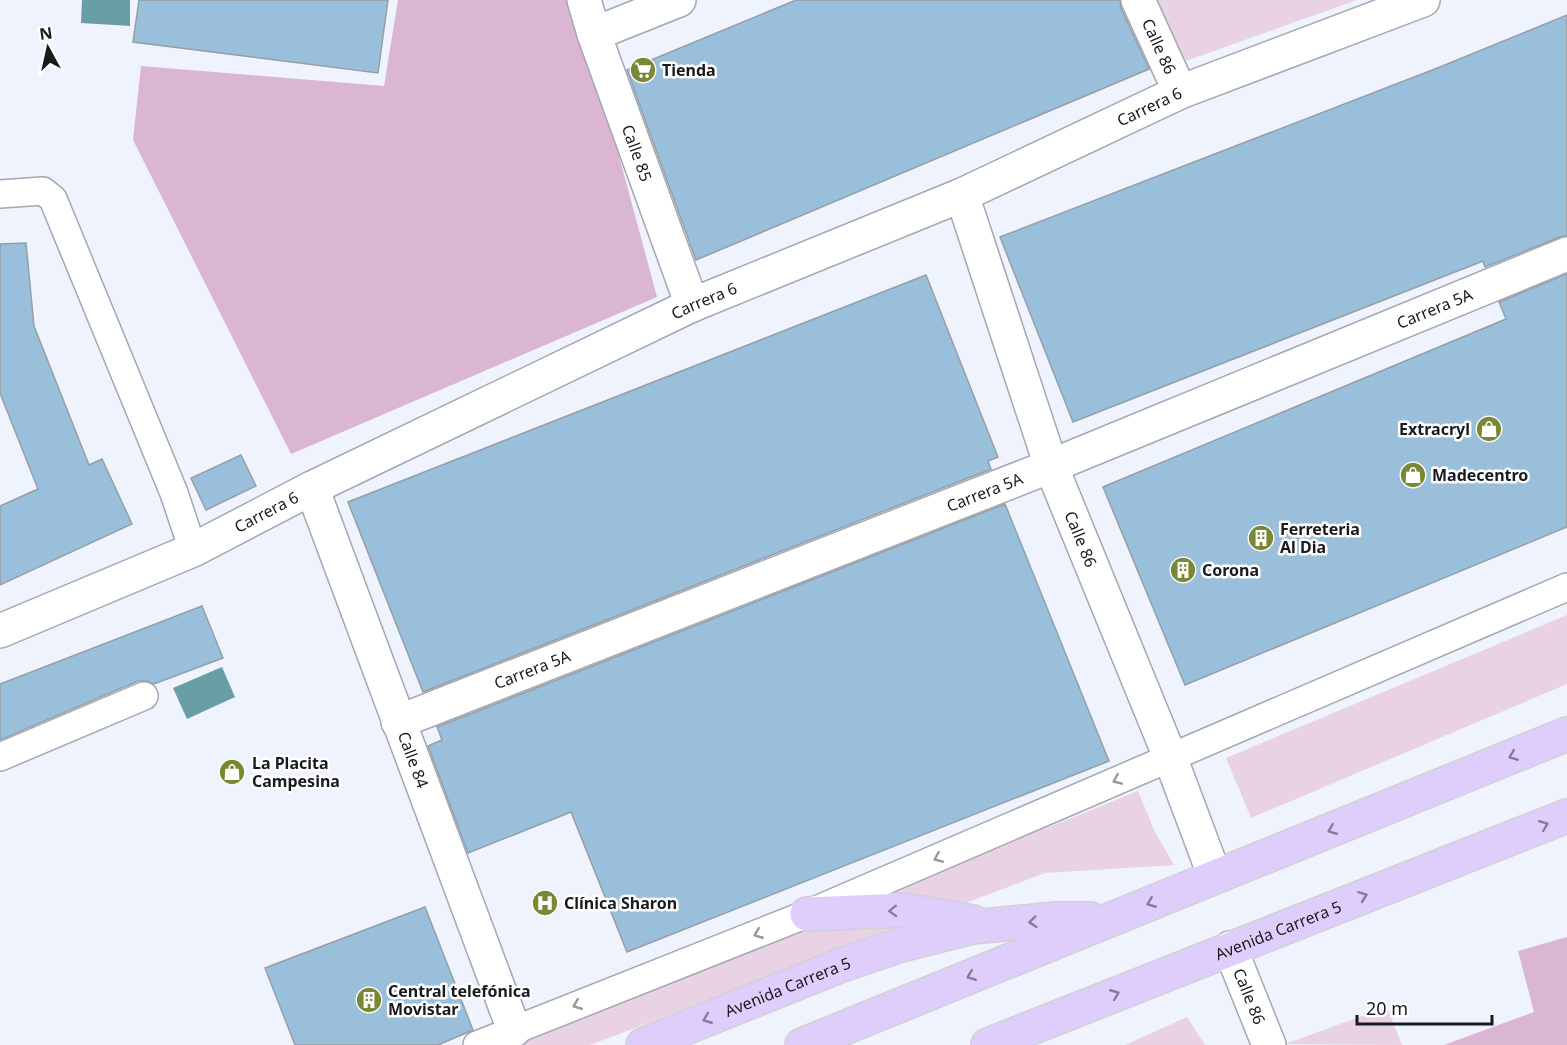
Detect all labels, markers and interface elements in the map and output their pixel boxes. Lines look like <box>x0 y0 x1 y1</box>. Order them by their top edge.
street label: Calle 86 <box>1137 15 1181 78</box>
north arrow <box>18 18 78 78</box>
text: N <box>38 21 54 45</box>
supermarket icon: Tienda <box>628 55 658 85</box>
place label: Tienda <box>662 59 716 81</box>
street label: Carrera 6 <box>1113 82 1186 131</box>
street label: Calle 85 <box>617 122 657 184</box>
street label: Carrera 6 <box>667 277 740 324</box>
street label: Carrera 5A <box>1393 283 1476 334</box>
shop icon: Extracryl <box>1474 414 1504 444</box>
place label: Extracryl <box>1399 418 1470 440</box>
shop icon: Madecentro <box>1398 460 1428 490</box>
place label: Madecentro <box>1432 464 1528 486</box>
street label: Carrera 5A <box>943 467 1026 517</box>
street label: Carrera 6 <box>230 486 302 538</box>
street label: Calle 86 <box>1059 507 1102 570</box>
place label: Ferreteria Al Dia <box>1280 518 1360 558</box>
building icon: Ferreteria Al Dia <box>1246 523 1276 553</box>
building icon: Corona <box>1168 555 1198 585</box>
place label: Corona <box>1202 559 1259 581</box>
street label: Carrera 5A <box>491 644 574 694</box>
street label: Calle 84 <box>393 728 434 791</box>
one-way arrow <box>1508 749 1519 761</box>
place label: La Placita Campesina <box>252 752 340 792</box>
shop icon: La Placita Campesina <box>217 757 247 787</box>
one-way arrow <box>1112 773 1123 785</box>
one-way arrow <box>1538 820 1549 832</box>
one-way arrow <box>1327 823 1338 835</box>
one-way arrow <box>933 851 944 863</box>
hospital icon: Clínica Sharon <box>530 888 560 918</box>
one-way arrow <box>1357 891 1367 904</box>
place label: Clínica Sharon <box>564 892 677 914</box>
street label: Avenida Carrera 5 <box>1212 895 1345 965</box>
one-way arrow <box>1147 896 1158 908</box>
one-way arrow <box>889 904 898 917</box>
one-way arrow <box>1029 915 1038 928</box>
one-way arrow <box>753 926 764 939</box>
street label: Avenida Carrera 5 <box>721 952 854 1022</box>
street label: Calle 86 <box>1228 965 1271 1028</box>
one-way arrow <box>966 969 977 981</box>
place label: Central telefónica Movistar <box>388 980 531 1020</box>
building icon: Central telefónica Movistar <box>354 985 384 1015</box>
scale bar <box>1357 988 1492 1026</box>
one-way arrow <box>1109 989 1120 1001</box>
text: 20 m <box>1366 996 1408 1020</box>
one-way arrow <box>572 998 583 1010</box>
one-way arrow <box>703 1012 714 1024</box>

